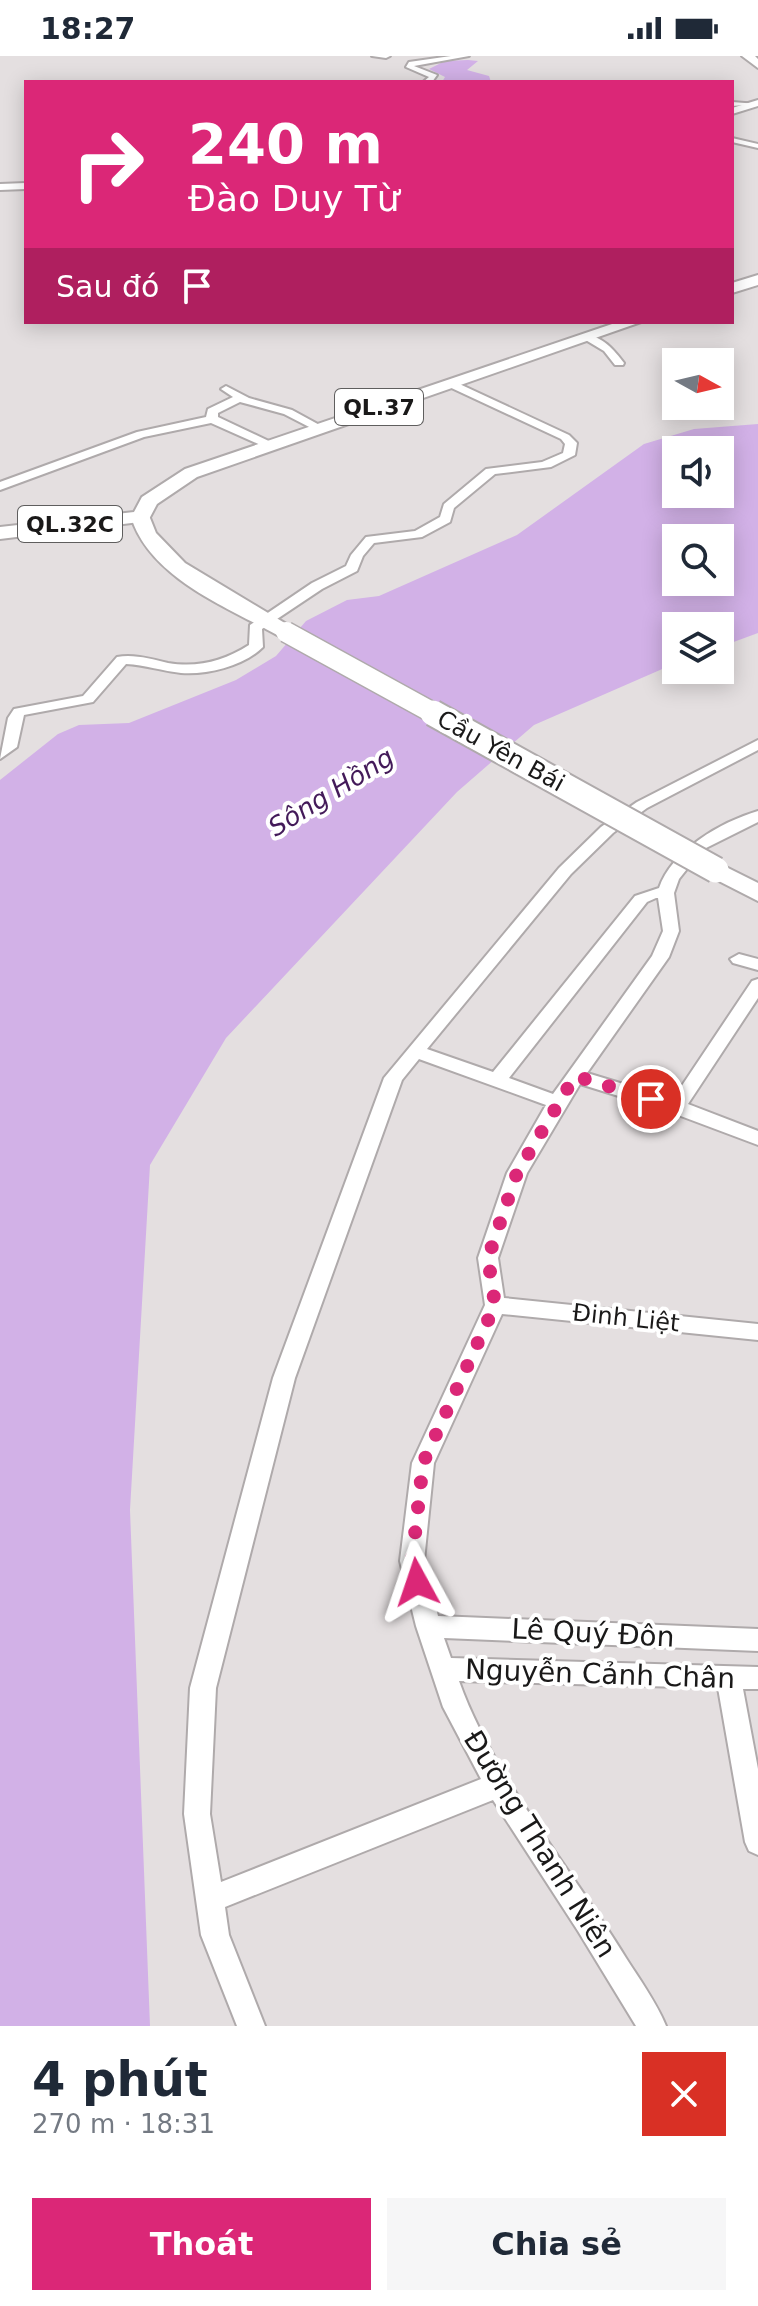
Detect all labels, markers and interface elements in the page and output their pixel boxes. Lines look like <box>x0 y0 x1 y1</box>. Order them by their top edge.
text: 18:27 <box>40 11 136 46</box>
text: 240 m <box>188 111 383 176</box>
icon: right <box>56 112 160 216</box>
text: Đào Duy Từ <box>188 178 400 219</box>
icon: arrive <box>175 264 219 308</box>
text: Sau đó <box>56 269 159 304</box>
north arrow <box>662 348 734 420</box>
map controls <box>662 348 734 684</box>
road number: QL.37 <box>335 389 423 425</box>
button: sound <box>662 436 734 508</box>
road number: QL.32C <box>18 506 122 542</box>
button: search <box>662 524 734 596</box>
button: layers <box>662 612 734 684</box>
street label: Cầu Yên Bái <box>432 705 570 797</box>
water label: Sông Hồng <box>263 742 399 842</box>
pin <box>617 1065 685 1133</box>
icon: arrive <box>629 1077 673 1121</box>
street label: Đinh Liệt <box>571 1298 681 1338</box>
position arrow <box>375 1540 459 1624</box>
street label: Lê Quý Đôn <box>511 1612 675 1654</box>
street label: Nguyễn Cảnh Chân <box>464 1653 736 1695</box>
street label: Đường Thanh Niên <box>457 1725 623 1963</box>
text: 4 phút <box>32 2051 208 2107</box>
button: close <box>642 2052 726 2136</box>
text: 270 m · 18:31 <box>32 2109 215 2139</box>
button: Thoát <box>32 2198 371 2290</box>
button: Chia sẻ <box>387 2198 726 2290</box>

